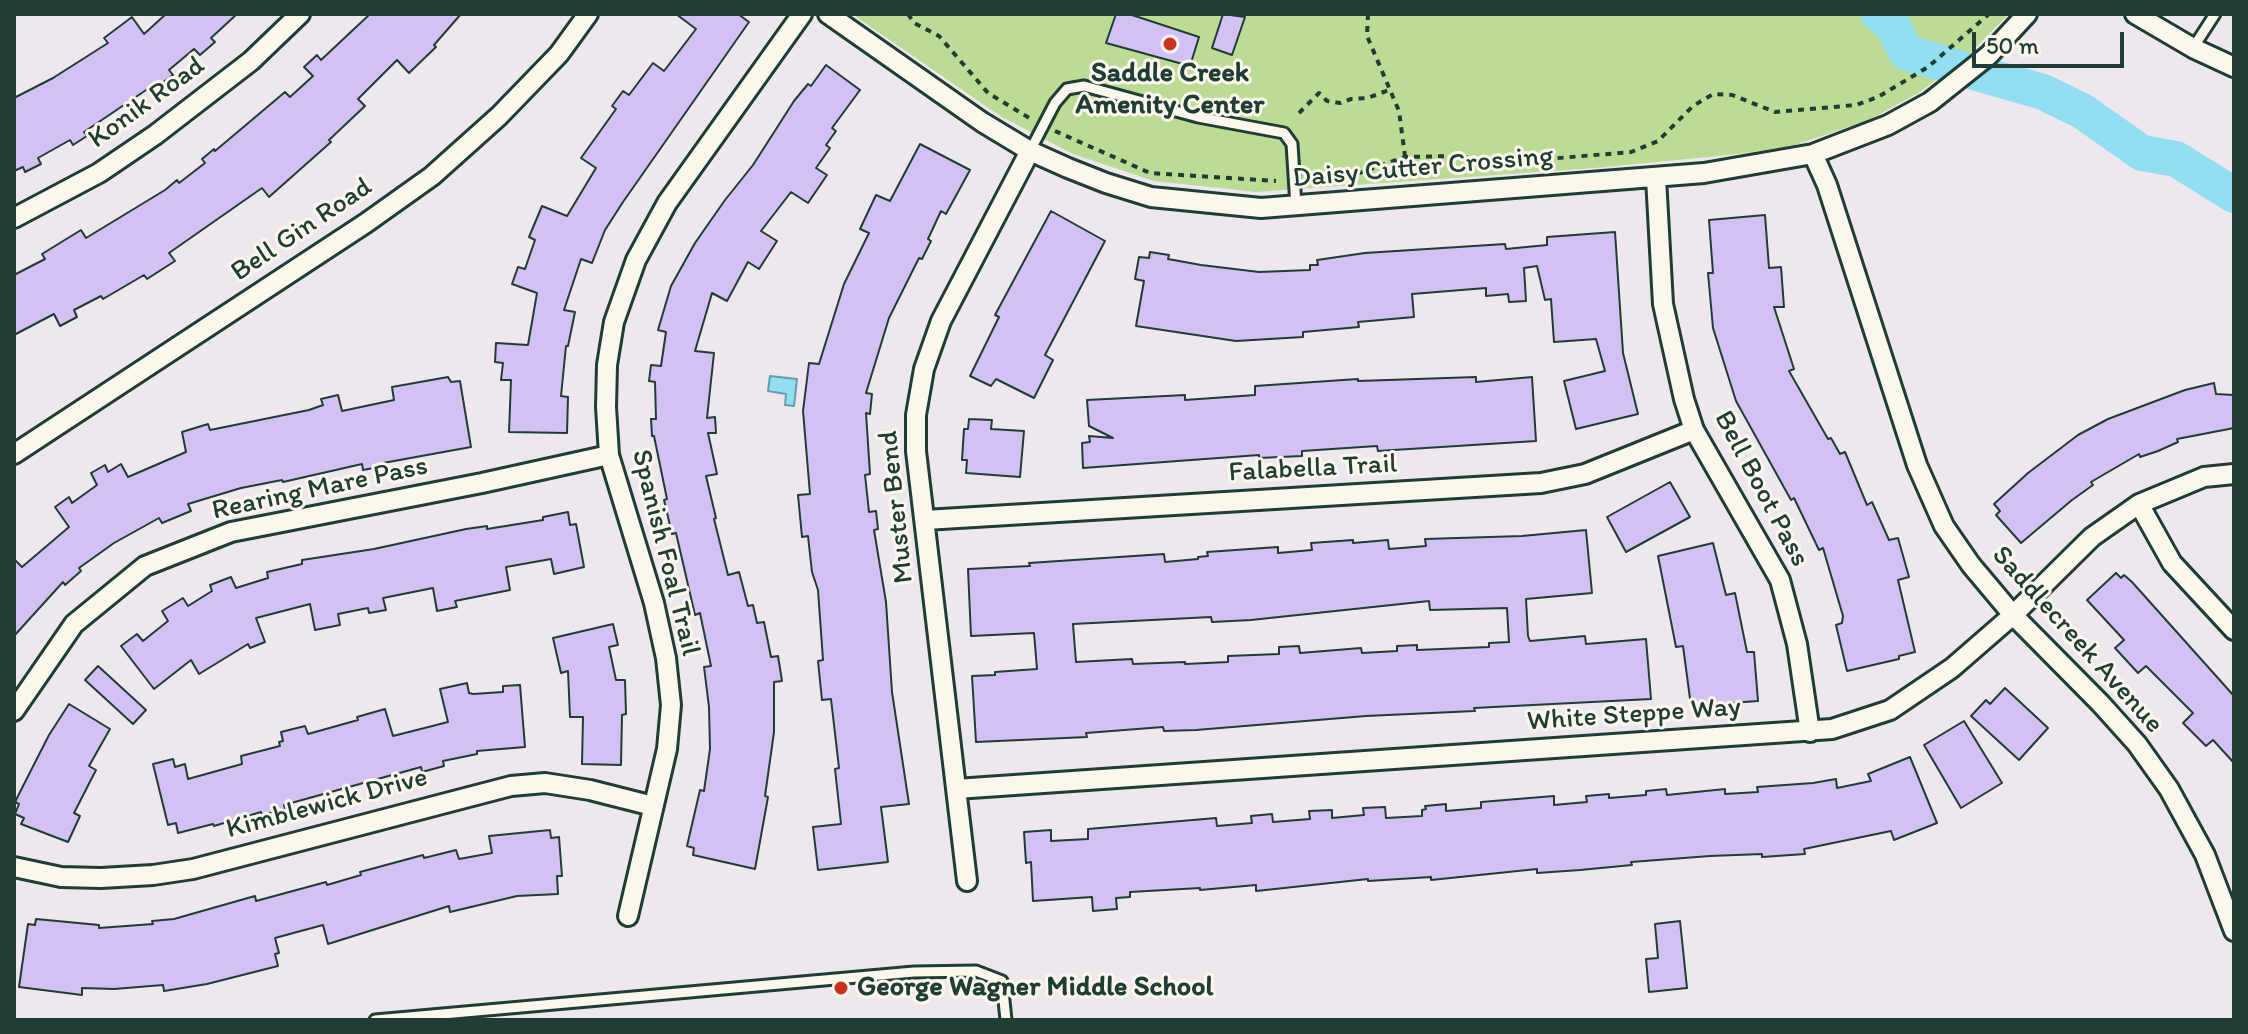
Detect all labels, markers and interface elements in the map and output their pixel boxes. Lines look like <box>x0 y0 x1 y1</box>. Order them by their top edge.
scale bar <box>1976 16 2128 66</box>
text: 50 m <box>1986 31 2039 60</box>
marker: Saddle Creek Amenity Center <box>1161 35 1179 53</box>
street label: Konik Road <box>82 49 212 157</box>
place label: Saddle Creek Amenity Center <box>1076 57 1264 123</box>
street label: Daisy Cutter Crossing <box>1291 140 1555 196</box>
street label: Bell Gin Road <box>225 171 379 289</box>
street label: Bell Boot Pass <box>1706 405 1816 573</box>
street label: Muster Bend <box>872 429 922 585</box>
street label: Spanish Foal Trail <box>623 446 707 660</box>
street label: Falabella Trail <box>1228 448 1398 490</box>
street label: Rearing Mare Pass <box>209 450 431 528</box>
street label: Saddlecreek Avenue <box>1984 539 2170 741</box>
street label: White Steppe Way <box>1526 691 1742 739</box>
street label: Kimblewick Drive <box>223 761 431 847</box>
place label: George Wagner Middle School <box>857 971 1213 1005</box>
marker: George Wagner Middle School <box>832 979 850 997</box>

